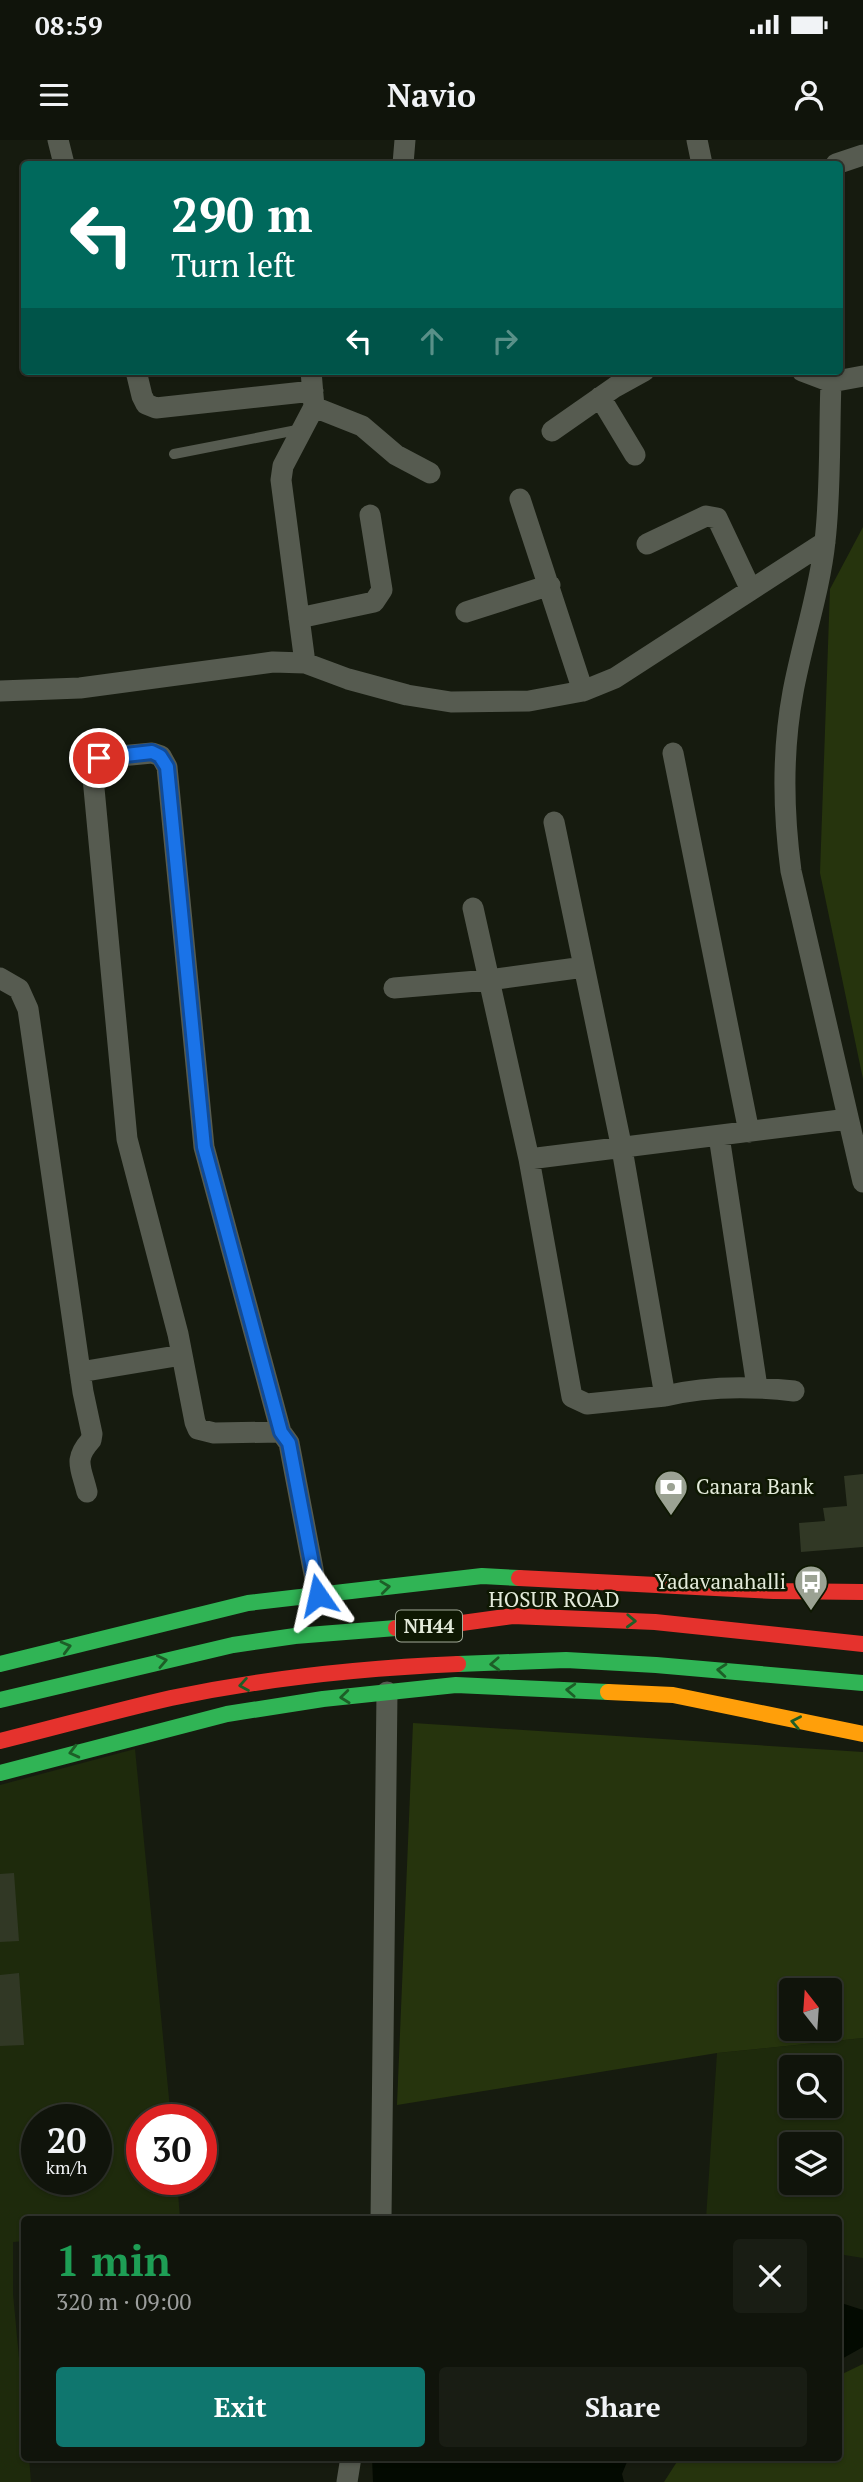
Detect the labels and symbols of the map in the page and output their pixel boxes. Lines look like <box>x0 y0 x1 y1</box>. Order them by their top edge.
pin <box>69 728 129 788</box>
bank icon: Canara Bank <box>652 1468 690 1517</box>
place label: Canara Bank <box>696 1472 814 1500</box>
position arrow <box>281 1558 355 1632</box>
bus stop icon: Yadavanahalli <box>792 1563 830 1612</box>
place label: Yadavanahalli <box>655 1567 786 1595</box>
one-way arrow <box>380 1580 391 1595</box>
street label: HOSUR ROAD <box>488 1585 620 1613</box>
road number: NH44 <box>396 1610 462 1642</box>
one-way arrow <box>625 1614 636 1629</box>
one-way arrow <box>60 1641 72 1655</box>
one-way arrow <box>155 1655 167 1669</box>
one-way arrow <box>489 1656 500 1671</box>
one-way arrow <box>716 1663 727 1678</box>
one-way arrow <box>238 1677 250 1692</box>
one-way arrow <box>566 1683 577 1698</box>
one-way arrow <box>339 1689 350 1704</box>
one-way arrow <box>790 1715 802 1730</box>
one-way arrow <box>68 1744 80 1759</box>
north arrow <box>779 1978 842 2040</box>
speed limit sign: 30 <box>126 2104 217 2195</box>

